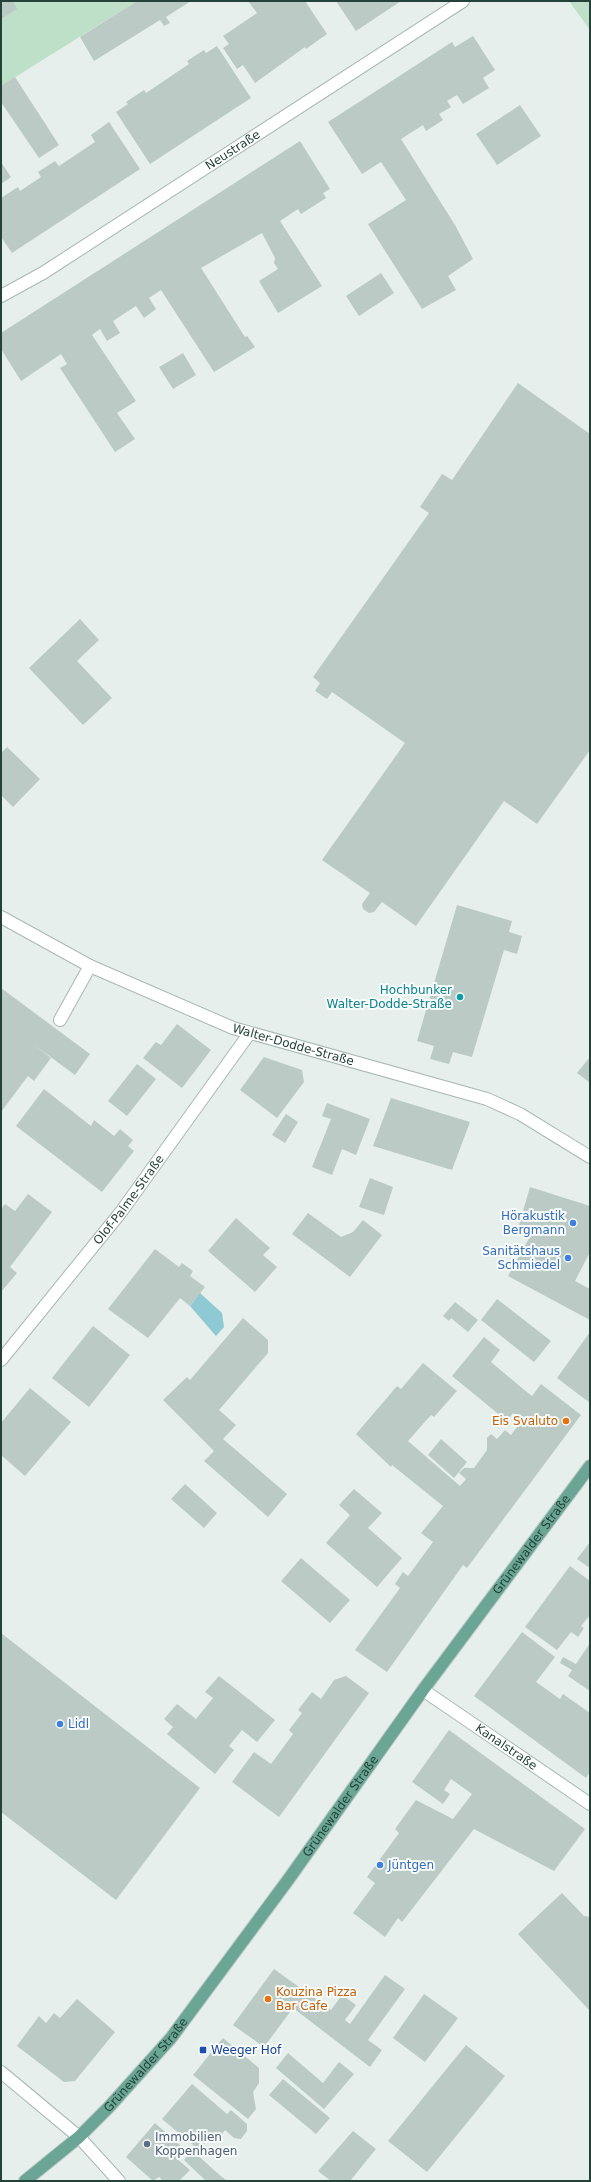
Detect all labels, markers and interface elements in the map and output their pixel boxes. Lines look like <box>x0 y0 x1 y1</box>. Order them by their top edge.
street label: Neustraße <box>203 127 263 173</box>
place label: Hochbunker Walter-Dodde-Straße <box>327 983 452 1011</box>
marker: Hochbunker Walter-Dodde-Straße <box>455 992 465 1002</box>
street label: Walter-Dodde-Straße <box>231 1021 356 1068</box>
street label: Olof-Palme-Straße <box>91 1152 167 1247</box>
place label: Hörakustik Bergmann <box>501 1209 565 1237</box>
marker: Hörakustik Bergmann <box>568 1218 578 1228</box>
place label: Sanitätshaus Schmiedel <box>482 1244 560 1272</box>
marker: Sanitätshaus Schmiedel <box>563 1253 573 1263</box>
place label: Eis Svaluto <box>492 1414 558 1428</box>
marker: Eis Svaluto <box>561 1416 571 1426</box>
street label: Grünewalder Straße <box>490 1492 573 1597</box>
place label: Lidl <box>68 1717 89 1731</box>
marker: Lidl <box>55 1719 65 1729</box>
street label: Kanalstraße <box>473 1721 540 1773</box>
street label: Grünewalder Straße <box>300 1753 381 1859</box>
place label: Jüntgen <box>387 1858 434 1872</box>
marker: Jüntgen <box>375 1860 385 1870</box>
place label: Kouzina Pizza Bar Cafe <box>276 1985 357 2013</box>
marker: Kouzina Pizza Bar Cafe <box>263 1994 273 2004</box>
street label: Grünewalder Straße <box>101 2015 191 2115</box>
place label: Weeger Hof <box>211 2043 282 2057</box>
marker: Weeger Hof <box>198 2045 208 2055</box>
place label: Immobilien Koppenhagen <box>155 2130 237 2158</box>
marker: Immobilien Koppenhagen <box>142 2139 152 2149</box>

